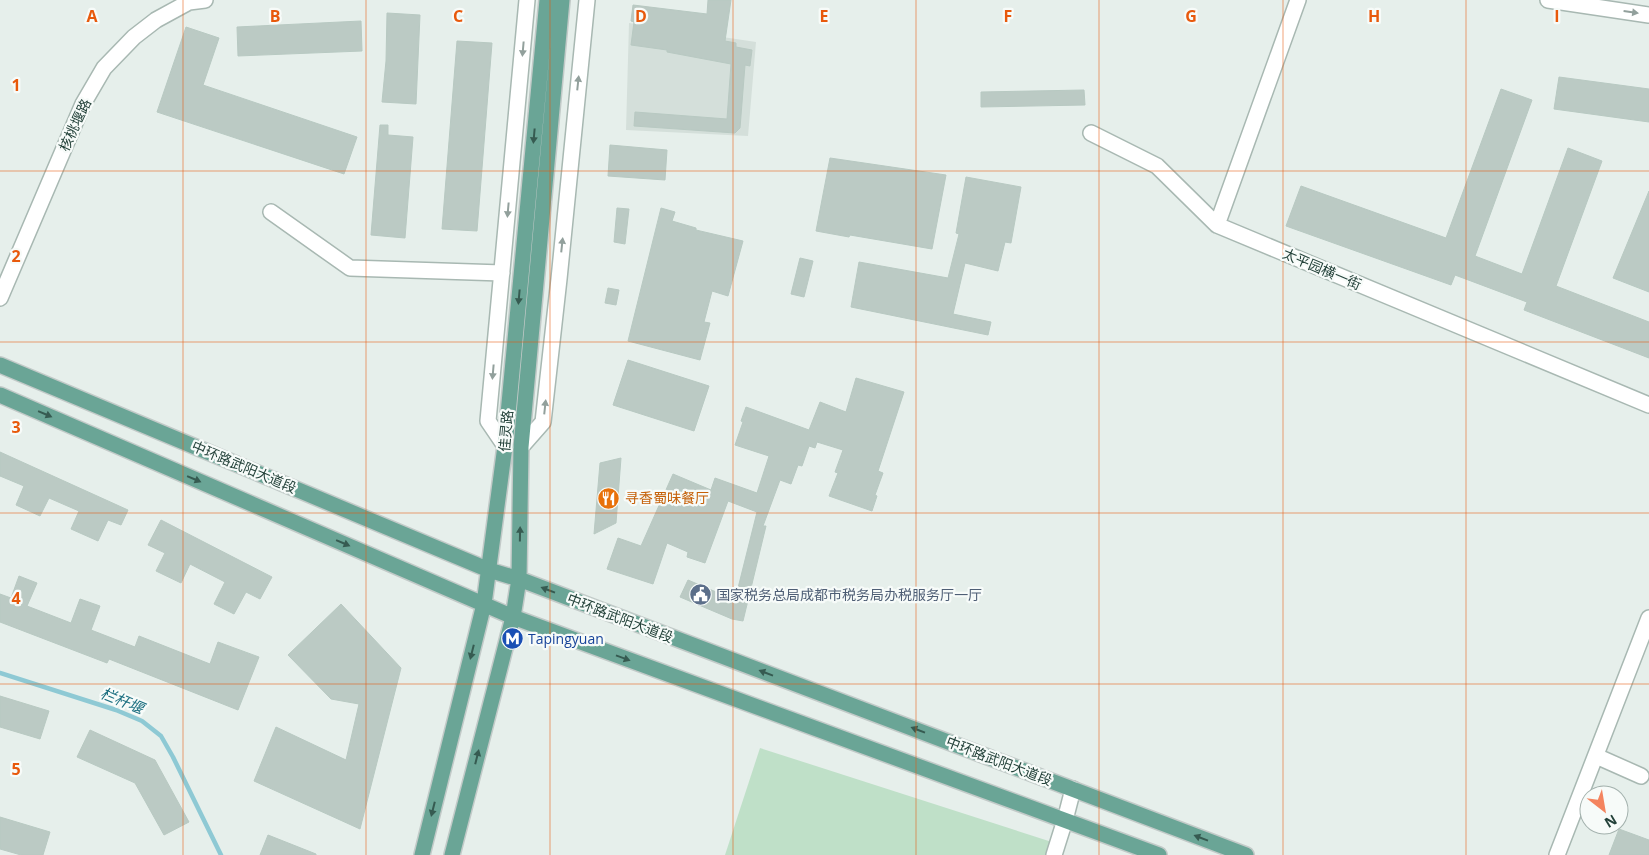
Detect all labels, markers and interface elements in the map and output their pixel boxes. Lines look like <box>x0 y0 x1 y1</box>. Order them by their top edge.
text: A <box>86 5 98 27</box>
text: B <box>270 5 280 27</box>
text: C <box>453 5 463 27</box>
text: D <box>635 5 647 27</box>
text: E <box>820 5 829 27</box>
text: F <box>1004 5 1012 27</box>
text: G <box>1185 5 1197 27</box>
text: H <box>1368 5 1380 27</box>
text: I <box>1554 5 1560 27</box>
one-way arrow <box>1623 8 1639 16</box>
one-way arrow <box>519 41 527 57</box>
text: 1 <box>11 74 21 96</box>
one-way arrow <box>574 75 582 91</box>
street label: 核桃堰路 <box>54 95 95 154</box>
one-way arrow <box>530 128 538 144</box>
one-way arrow <box>504 203 512 219</box>
one-way arrow <box>558 237 566 253</box>
street label: 太平园横一街 <box>1280 243 1365 294</box>
text: 2 <box>11 245 21 267</box>
one-way arrow <box>514 290 522 306</box>
one-way arrow <box>489 364 497 380</box>
one-way arrow <box>541 398 549 414</box>
street label: 佳灵路 <box>494 409 517 453</box>
one-way arrow <box>38 411 52 419</box>
text: 3 <box>11 416 21 438</box>
street label: 中环路武阳大道段 <box>189 436 299 497</box>
one-way arrow <box>187 475 201 483</box>
restaurant icon: 寻香蜀味餐厅 <box>597 486 621 510</box>
place label: 寻香蜀味餐厅 <box>625 488 709 507</box>
one-way arrow <box>516 526 524 542</box>
one-way arrow <box>336 540 350 548</box>
public building icon: 国家税务总局成都市税务局办税服务厅一厅 <box>688 583 712 607</box>
place label: 国家税务总局成都市税务局办税服务厅一厅 <box>716 585 982 604</box>
one-way arrow <box>541 586 555 594</box>
text: 4 <box>11 587 21 609</box>
street label: 中环路武阳大道段 <box>564 589 676 646</box>
metro station icon: Tapingyuan <box>500 627 524 651</box>
place label: Tapingyuan <box>528 629 604 648</box>
one-way arrow <box>468 644 476 659</box>
one-way arrow <box>616 654 631 662</box>
one-way arrow <box>758 669 773 677</box>
water label: 栏杆堰 <box>98 682 150 719</box>
one-way arrow <box>910 726 925 734</box>
street label: 中环路武阳大道段 <box>943 732 1055 789</box>
one-way arrow <box>474 749 482 764</box>
text: 5 <box>11 758 21 780</box>
north arrow <box>1579 785 1629 835</box>
one-way arrow <box>429 802 437 817</box>
text: N <box>1601 810 1621 833</box>
one-way arrow <box>1193 834 1208 841</box>

